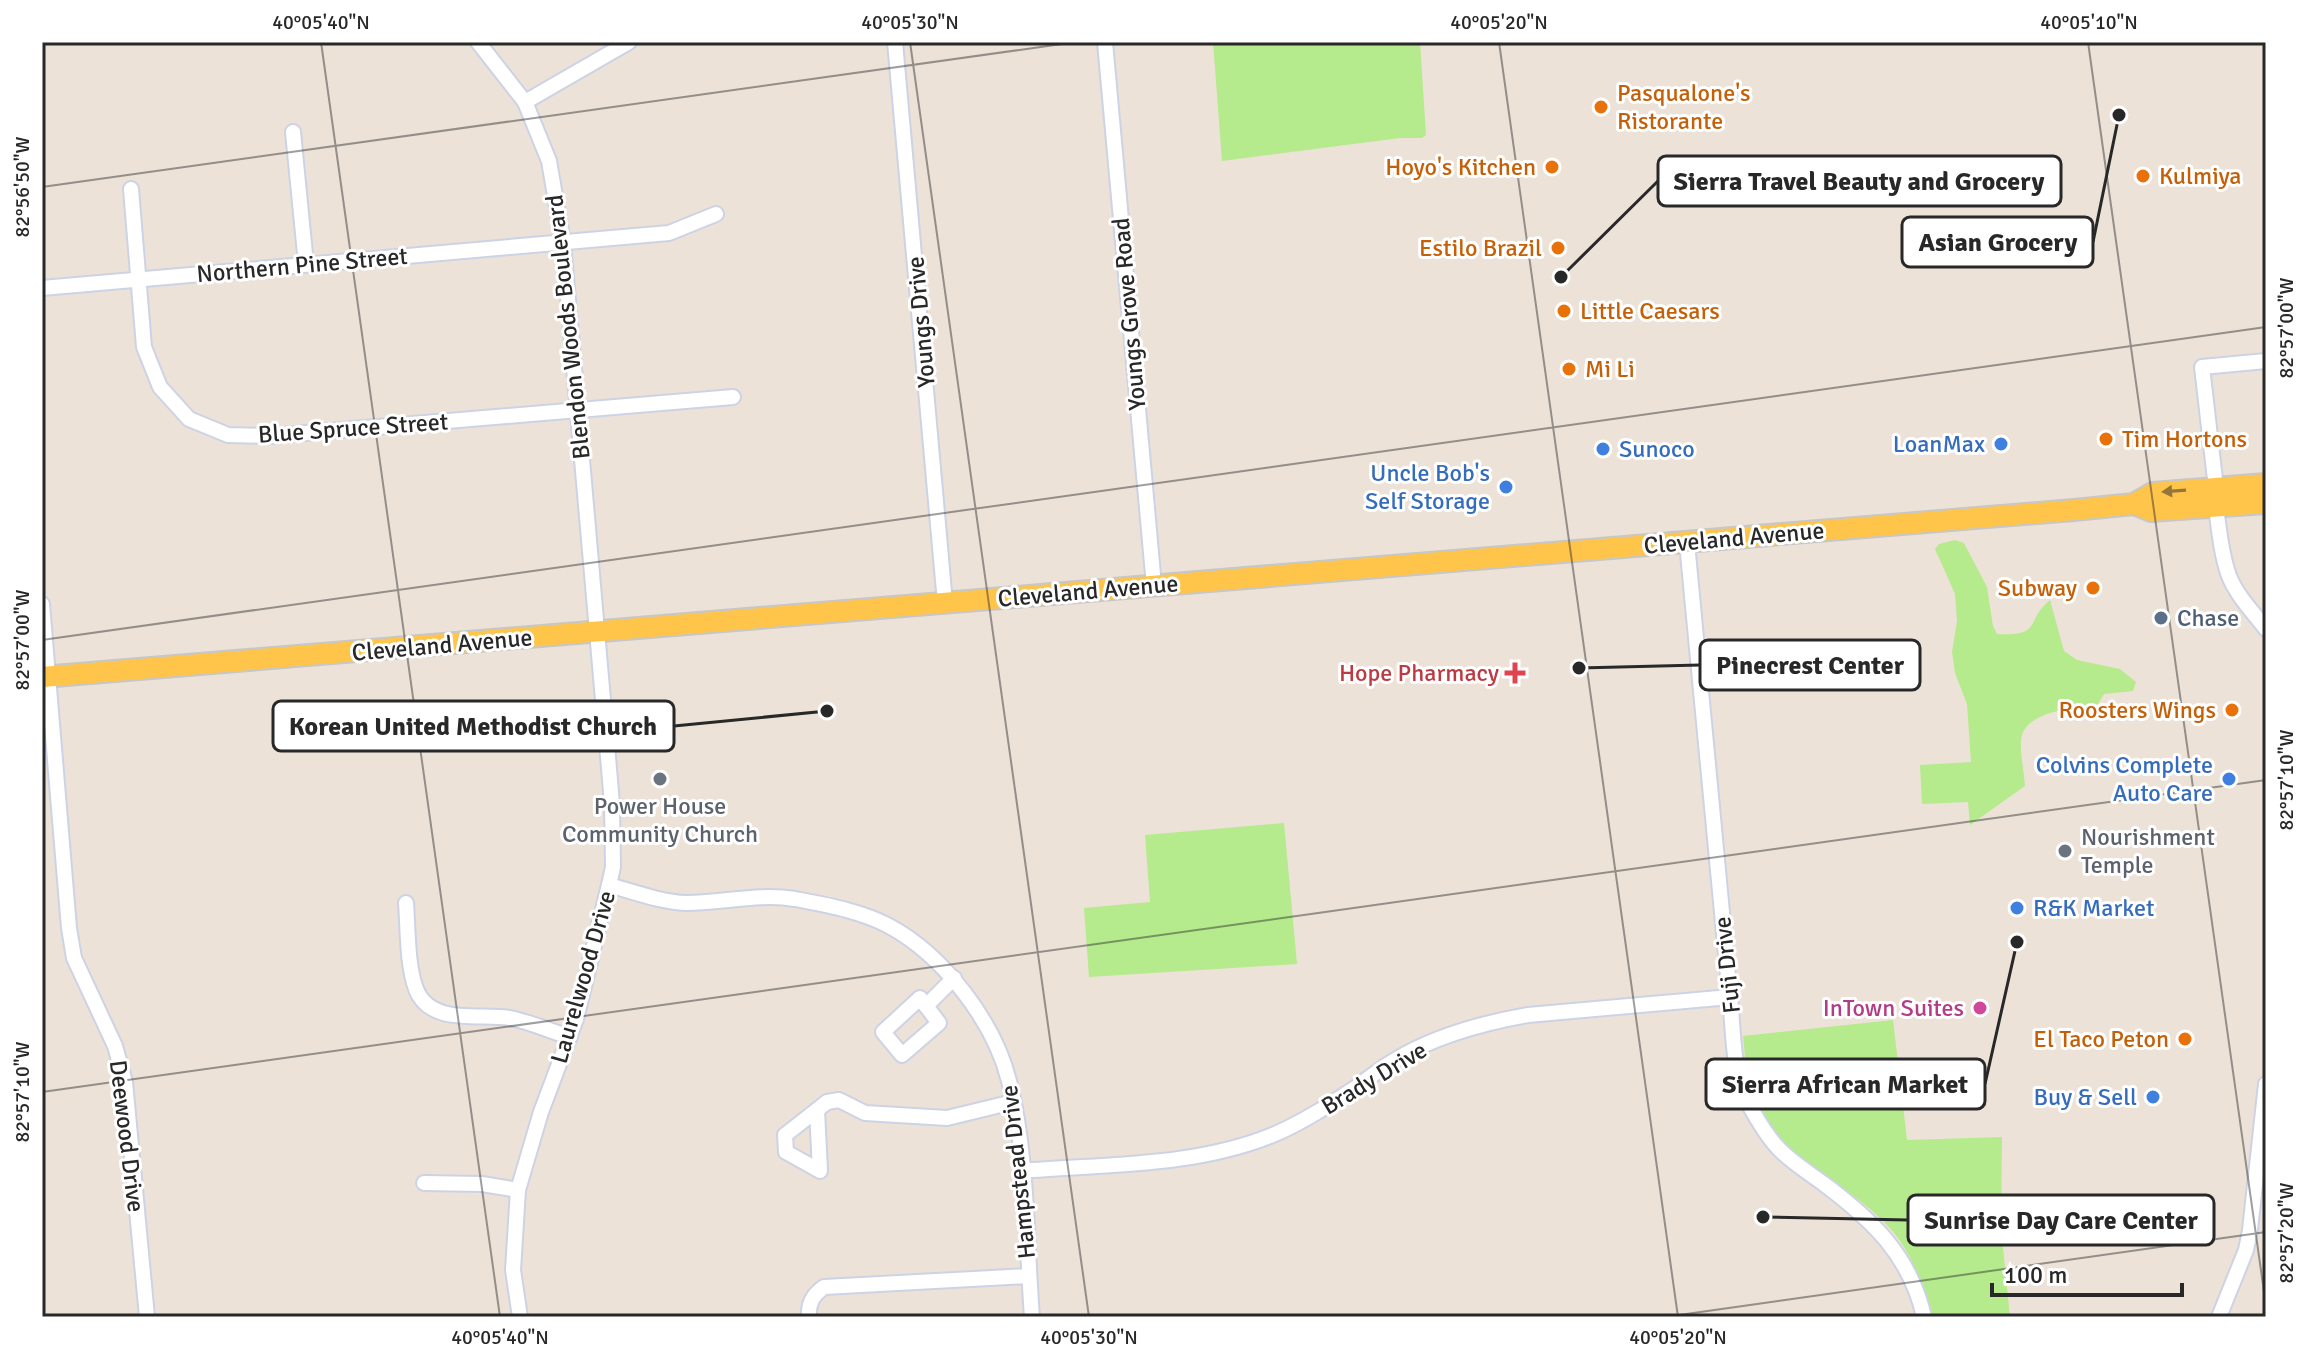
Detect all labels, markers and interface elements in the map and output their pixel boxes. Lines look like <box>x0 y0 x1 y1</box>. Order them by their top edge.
text: 40°05'40"N <box>272 10 370 35</box>
text: 40°05'30"N <box>861 10 959 35</box>
text: 40°05'20"N <box>1450 10 1548 35</box>
text: 40°05'10"N <box>2040 10 2138 35</box>
place label: Pasqualone's Ristorante <box>1617 78 1751 136</box>
marker: Pasqualone's Ristorante <box>1592 98 1610 116</box>
text: 82°56'50"W <box>10 136 35 238</box>
place label: Hoyo's Kitchen <box>1385 152 1536 182</box>
callout: Sierra Travel Beauty and Grocery <box>1658 156 2061 206</box>
marker: Hoyo's Kitchen <box>1543 158 1561 176</box>
place label: Kulmiya <box>2159 161 2242 191</box>
text: Sierra Travel Beauty and Grocery <box>1674 166 2044 198</box>
marker: Kulmiya <box>2134 167 2152 185</box>
street label: Blendon Woods Boulevard <box>539 193 597 461</box>
street label: Youngs Grove Road <box>1106 216 1152 412</box>
callout: Asian Grocery <box>1902 217 2093 267</box>
text: Asian Grocery <box>1919 227 2078 259</box>
place label: Estilo Brazil <box>1419 233 1542 263</box>
marker: Estilo Brazil <box>1549 239 1567 257</box>
street label: Northern Pine Street <box>195 241 409 289</box>
street label: Youngs Drive <box>900 255 942 389</box>
text: 82°57'00"W <box>2274 277 2299 379</box>
place label: Little Caesars <box>1580 296 1720 326</box>
marker: Little Caesars <box>1555 302 1573 320</box>
place label: Mi Li <box>1585 354 1635 384</box>
marker: Mi Li <box>1560 360 1578 378</box>
street label: Blue Spruce Street <box>257 406 449 450</box>
place label: Tim Hortons <box>2122 424 2247 454</box>
place label: LoanMax <box>1893 429 1985 459</box>
marker: Tim Hortons <box>2097 430 2115 448</box>
place label: Sunoco <box>1619 434 1695 464</box>
marker: LoanMax <box>1992 435 2010 453</box>
marker: Sunoco <box>1594 440 1612 458</box>
place label: Uncle Bob's Self Storage <box>1365 458 1490 516</box>
marker: Uncle Bob's Self Storage <box>1497 478 1515 496</box>
one-way arrow <box>2161 485 2186 498</box>
street label: Cleveland Avenue <box>1643 515 1825 561</box>
street label: Cleveland Avenue <box>997 568 1179 614</box>
place label: Subway <box>1998 573 2077 603</box>
marker: Subway <box>2084 579 2102 597</box>
text: 82°57'00"W <box>10 589 35 691</box>
place label: Chase <box>2177 603 2239 633</box>
marker: Chase <box>2152 609 2170 627</box>
street label: Cleveland Avenue <box>351 622 533 668</box>
callout: Pinecrest Center <box>1700 640 1920 690</box>
text: Pinecrest Center <box>1716 650 1905 682</box>
place label: Hope Pharmacy <box>1339 658 1499 688</box>
marker: Hope Pharmacy <box>1506 664 1524 682</box>
place label: Roosters Wings <box>2058 695 2216 725</box>
callout: Korean United Methodist Church <box>273 701 674 751</box>
marker: Roosters Wings <box>2223 701 2241 719</box>
text: Korean United Methodist Church <box>289 711 657 743</box>
text: 82°57'10"W <box>2274 729 2299 831</box>
place label: Colvins Complete Auto Care <box>2036 750 2213 808</box>
marker: Power House Community Church <box>651 770 669 788</box>
marker: Colvins Complete Auto Care <box>2220 770 2238 788</box>
place label: Power House Community Church <box>562 791 758 849</box>
place label: Nourishment Temple <box>2081 822 2215 880</box>
marker: Nourishment Temple <box>2056 842 2074 860</box>
street label: Laurelwood Drive <box>544 887 622 1067</box>
place label: R&K Market <box>2033 893 2154 923</box>
marker: R&K Market <box>2008 899 2026 917</box>
street label: Fuji Drive <box>1707 915 1747 1015</box>
place label: InTown Suites <box>1823 993 1964 1023</box>
marker: InTown Suites <box>1971 999 1989 1017</box>
place label: El Taco Peton <box>2033 1024 2169 1054</box>
marker: El Taco Peton <box>2176 1030 2194 1048</box>
street label: Brady Drive <box>1316 1035 1432 1121</box>
text: 82°57'10"W <box>10 1041 35 1143</box>
street label: Deewood Drive <box>103 1058 151 1214</box>
callout: Sierra African Market <box>1706 1059 1985 1109</box>
text: Sierra African Market <box>1722 1069 1968 1101</box>
place label: Buy & Sell <box>2033 1082 2137 1112</box>
street label: Hampstead Drive <box>994 1084 1042 1260</box>
marker: Buy & Sell <box>2144 1088 2162 1106</box>
text: 82°57'20"W <box>2274 1182 2299 1284</box>
callout: Sunrise Day Care Center <box>1908 1195 2214 1245</box>
text: Sunrise Day Care Center <box>1924 1205 2199 1237</box>
scale bar <box>1992 1247 2182 1297</box>
text: 100 m <box>2004 1260 2067 1290</box>
text: 40°05'40"N <box>451 1325 549 1350</box>
text: 40°05'30"N <box>1040 1325 1138 1350</box>
text: 40°05'20"N <box>1629 1325 1727 1350</box>

